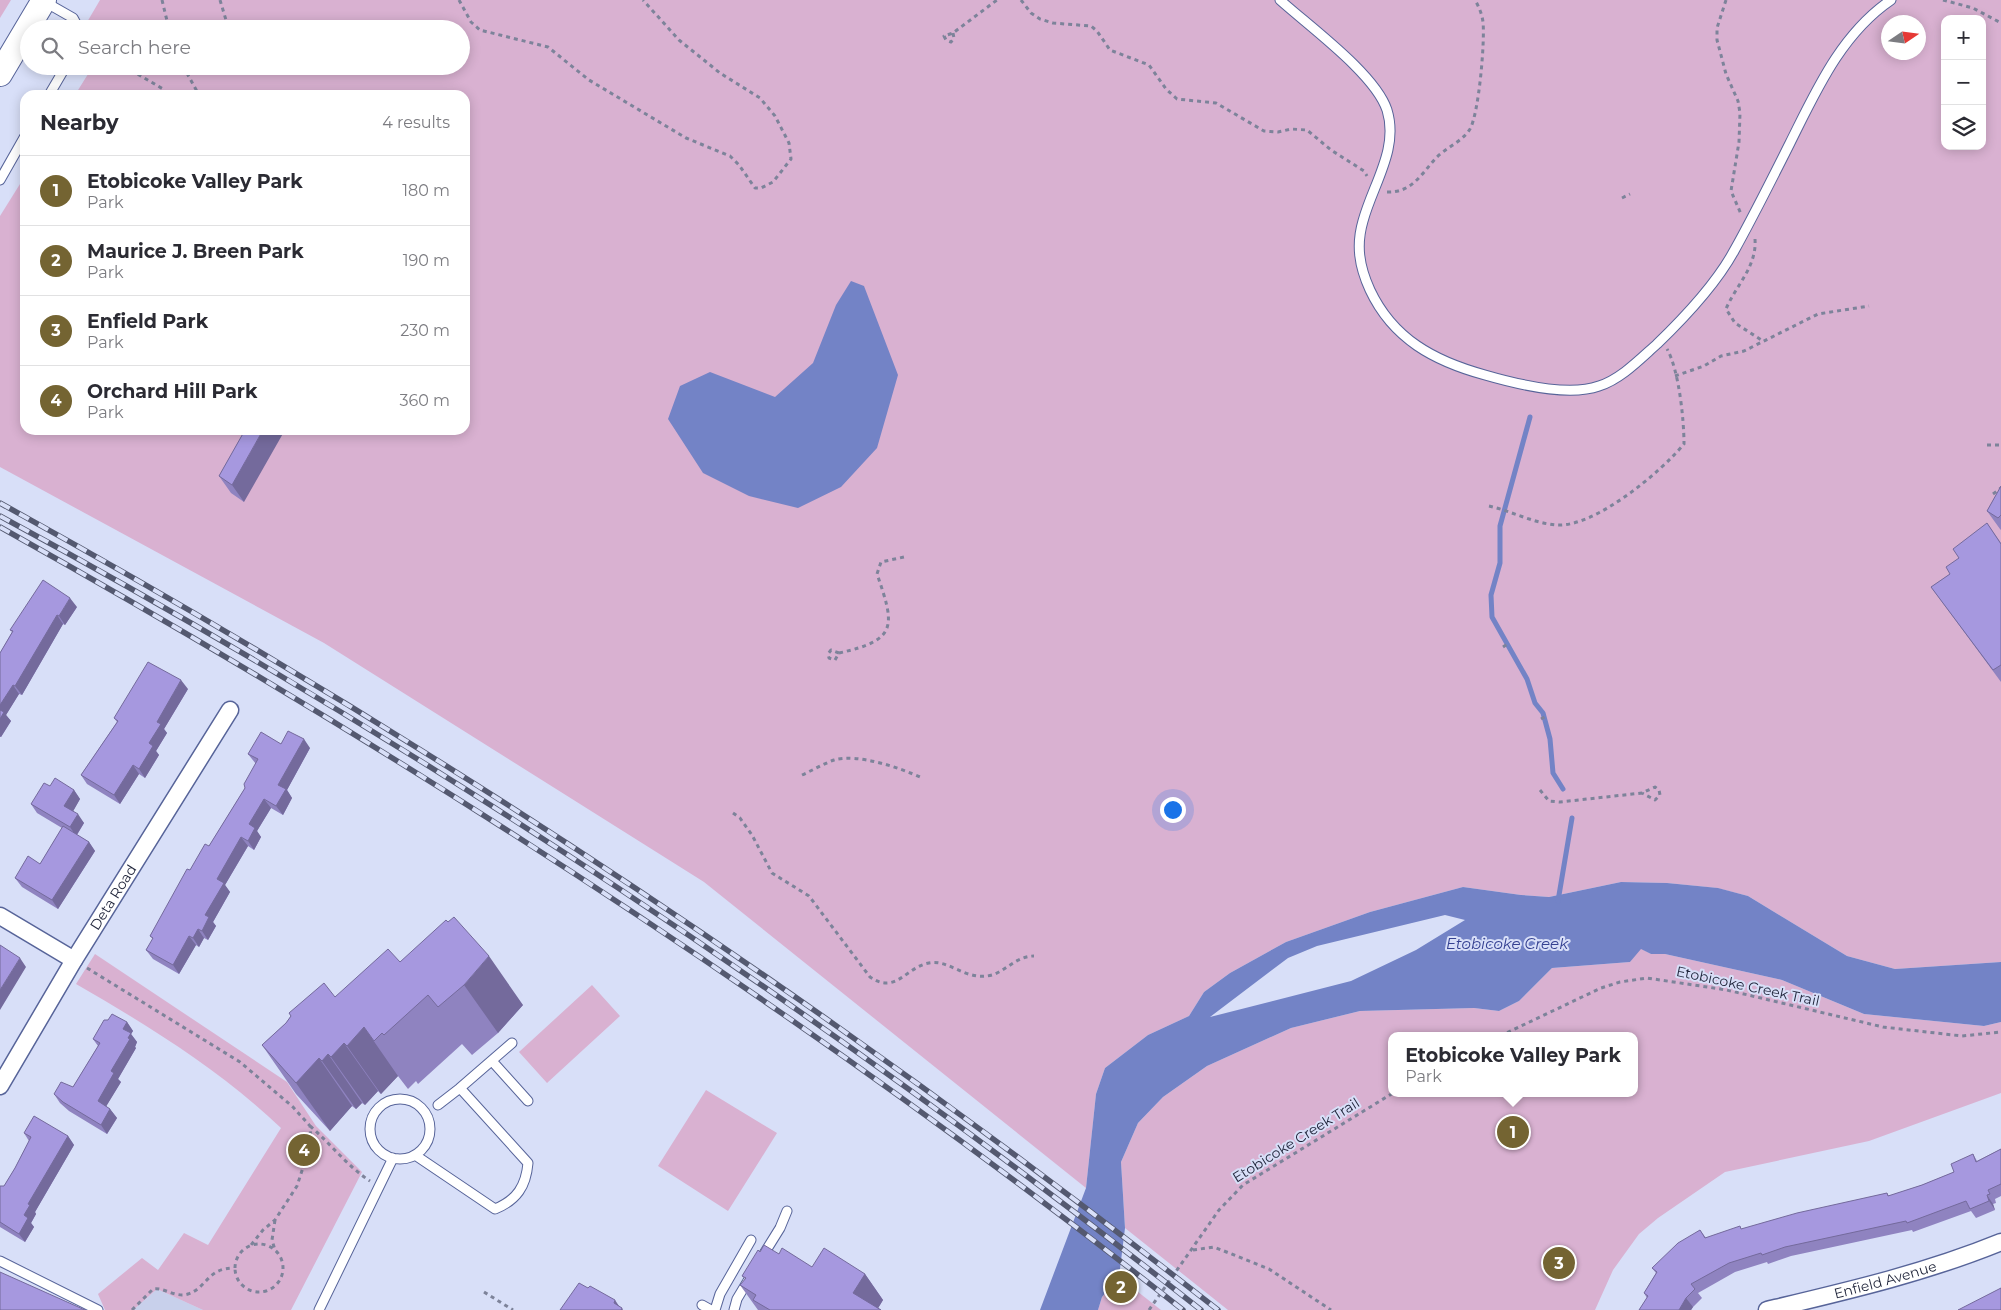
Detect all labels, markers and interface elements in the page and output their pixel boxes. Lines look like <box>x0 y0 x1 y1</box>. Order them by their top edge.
north arrow <box>1881 15 1926 60</box>
map controls <box>1941 15 1986 150</box>
button: + <box>1941 15 1986 60</box>
search box <box>20 20 470 75</box>
icon: search <box>38 34 66 62</box>
text: Search here <box>78 36 191 59</box>
button: − <box>1941 60 1986 105</box>
button: layers <box>1941 105 1986 150</box>
text: Nearby <box>40 110 119 135</box>
text: 4 results <box>382 113 450 132</box>
text: Etobicoke Valley Park <box>87 170 303 193</box>
text: 1 <box>53 181 59 200</box>
text: 180 m <box>402 181 450 200</box>
text: Park <box>87 193 124 212</box>
text: Maurice J. Breen Park <box>87 240 304 263</box>
text: 2 <box>51 251 61 270</box>
text: 190 m <box>403 251 450 270</box>
text: Park <box>87 263 124 282</box>
text: Enfield Park <box>87 310 208 333</box>
text: 3 <box>51 321 61 340</box>
text: 230 m <box>400 321 450 340</box>
text: Park <box>87 333 124 352</box>
text: Orchard Hill Park <box>87 380 257 403</box>
text: 4 <box>50 391 62 410</box>
text: 360 m <box>399 391 450 410</box>
text: Park <box>87 403 124 422</box>
your location <box>1160 797 1186 823</box>
street label: Deta Road <box>86 861 140 933</box>
water label: Etobicoke Creek <box>1446 934 1569 953</box>
street label: Etobicoke Creek Trail <box>1675 962 1821 1010</box>
popup <box>1388 1032 1638 1097</box>
text: Etobicoke Valley Park <box>1405 1044 1621 1067</box>
text: Park <box>1405 1067 1442 1086</box>
street label: Etobicoke Creek Trail <box>1229 1094 1363 1186</box>
pin: 1 <box>1497 1113 1529 1151</box>
pin: 4 <box>288 1131 320 1169</box>
pin: 3 <box>1543 1244 1575 1282</box>
street label: Enfield Avenue <box>1832 1257 1939 1303</box>
pin: 2 <box>1105 1268 1137 1306</box>

